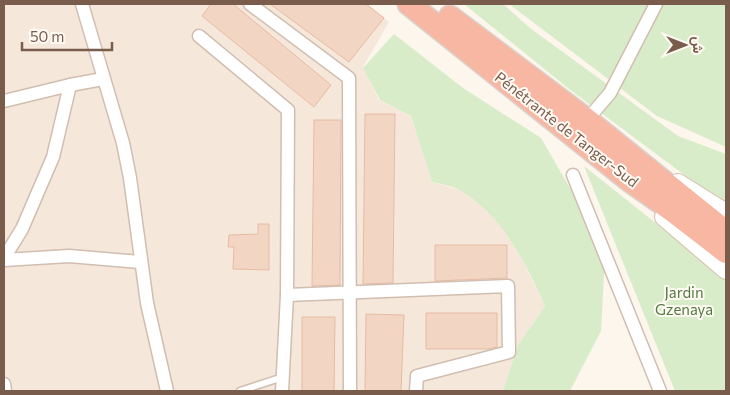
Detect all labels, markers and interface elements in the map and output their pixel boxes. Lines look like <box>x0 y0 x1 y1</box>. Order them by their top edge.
scale bar <box>22 20 112 52</box>
north arrow <box>660 20 710 70</box>
text: 50 m <box>30 27 64 45</box>
text: ش <box>689 37 707 54</box>
street label: Pénétrante de Tanger-Sud <box>492 67 642 191</box>
park label: Jardin Gzenaya <box>655 283 713 318</box>

